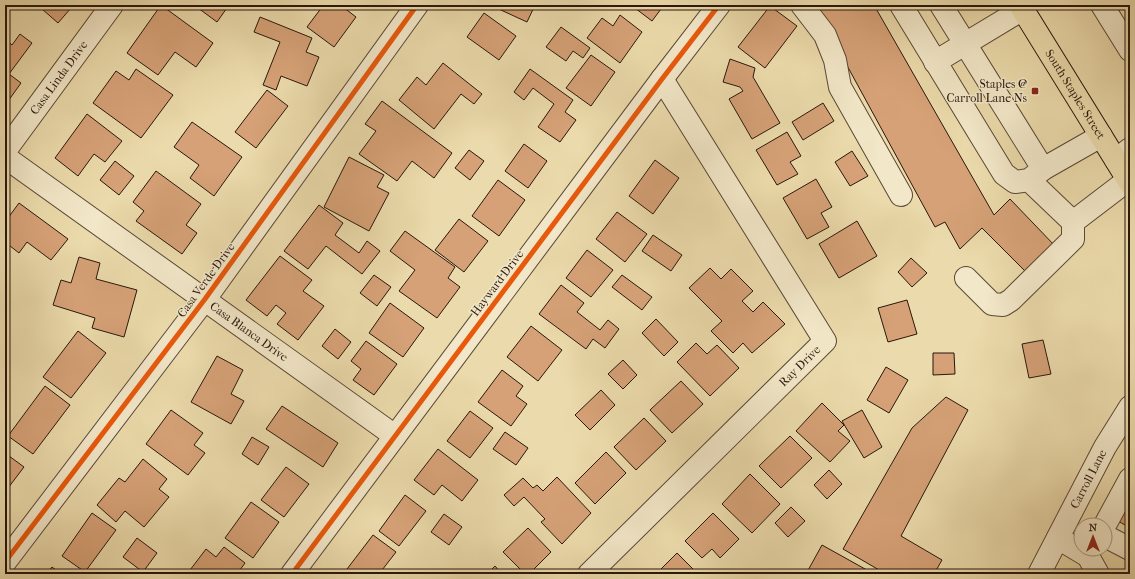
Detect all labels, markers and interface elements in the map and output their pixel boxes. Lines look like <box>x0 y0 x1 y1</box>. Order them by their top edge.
street label: Casa Linda Drive <box>27 38 90 117</box>
street label: South Staples Street <box>1042 47 1109 142</box>
place label: Staples @ Carroll Lane Ns <box>946 77 1028 105</box>
marker: Staples @ Carroll Lane Ns <box>1030 86 1040 96</box>
street label: Casa Verde Drive <box>174 240 238 320</box>
street label: Hayward Drive <box>468 247 526 319</box>
street label: Casa Blanca Drive <box>207 299 291 364</box>
street label: Ray Drive <box>776 343 823 389</box>
street label: Carroll Lane <box>1067 447 1110 511</box>
north arrow <box>1073 517 1113 557</box>
text: N <box>1089 521 1098 534</box>

